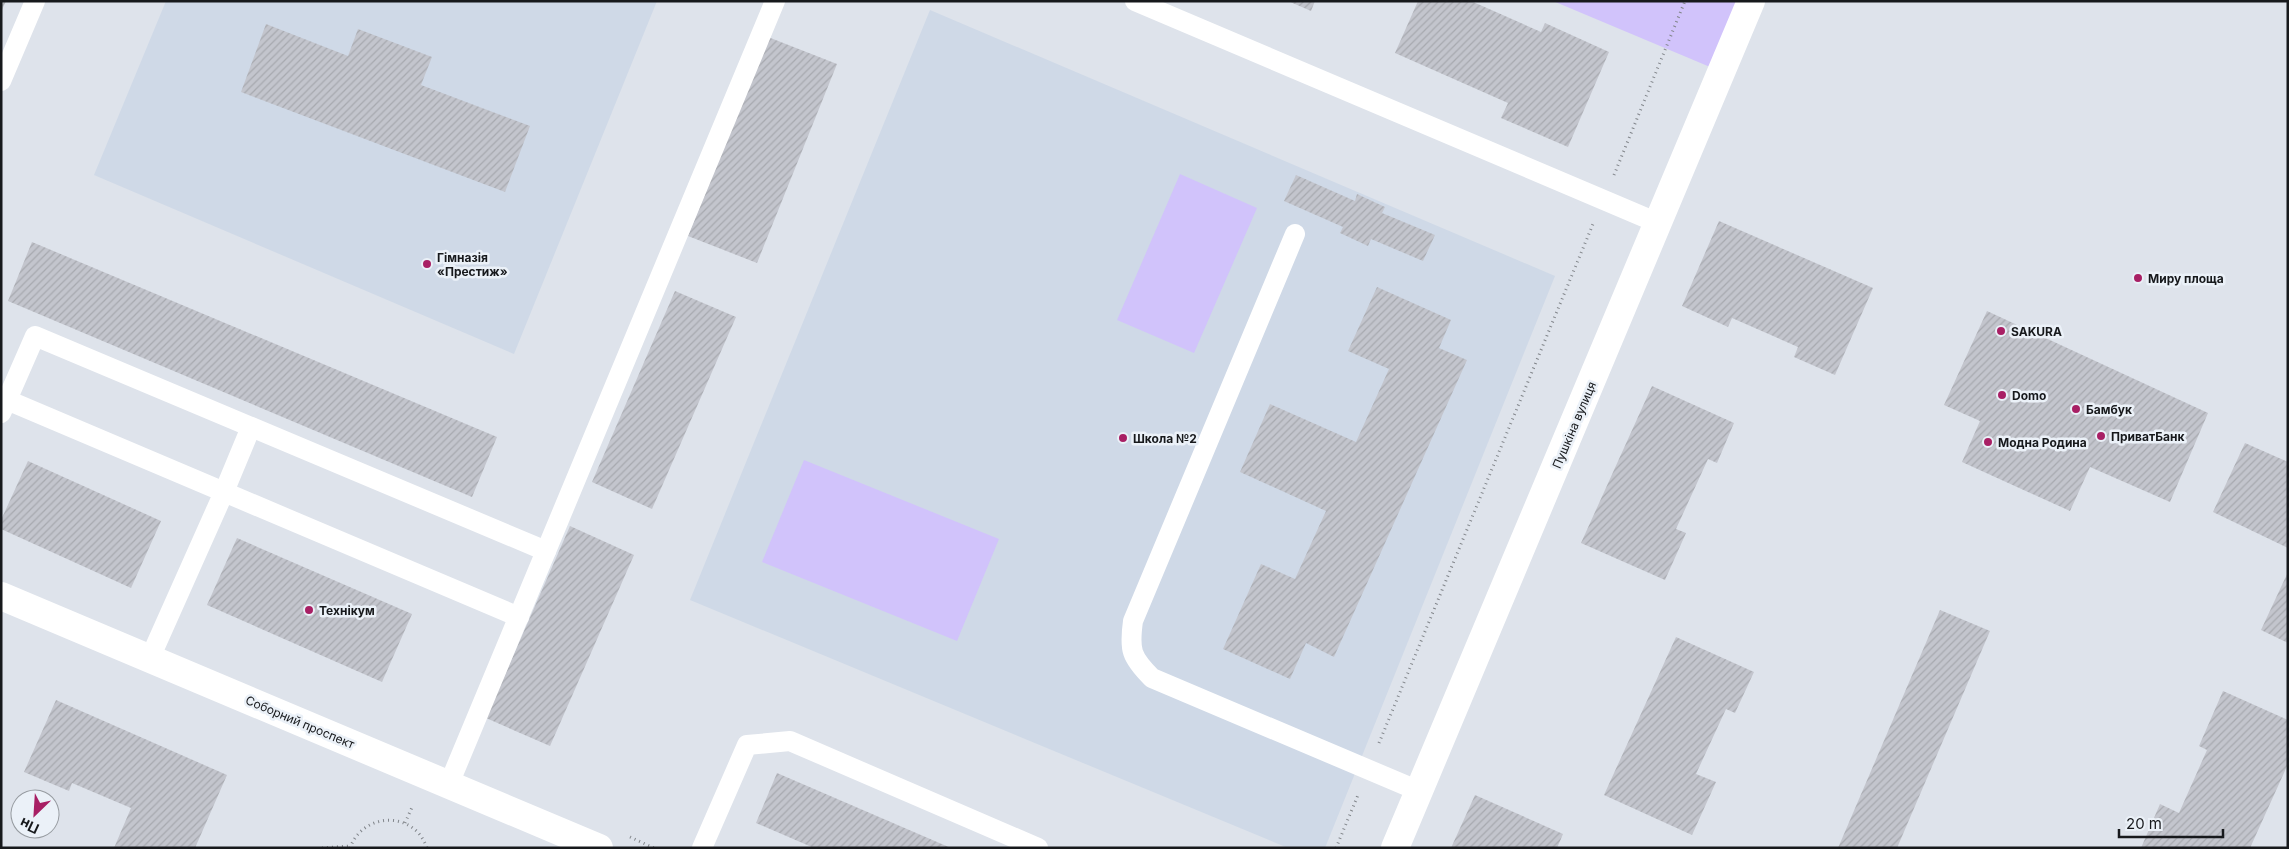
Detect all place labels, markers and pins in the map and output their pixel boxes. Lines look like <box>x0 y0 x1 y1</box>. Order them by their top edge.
place label: Гімназія «Престиж» <box>437 250 508 279</box>
marker: Гімназія «Престиж» <box>421 258 433 270</box>
place label: Миру площа <box>2148 271 2224 286</box>
marker: Миру площа <box>2132 272 2144 284</box>
place label: SAKURA <box>2011 324 2062 339</box>
marker: SAKURA <box>1995 325 2007 337</box>
place label: Domo <box>2012 388 2046 403</box>
marker: Domo <box>1996 389 2008 401</box>
place label: Бамбук <box>2086 402 2132 417</box>
marker: Бамбук <box>2070 403 2082 415</box>
place label: ПриватБанк <box>2111 429 2184 444</box>
marker: ПриватБанк <box>2095 430 2107 442</box>
place label: Школа №2 <box>1133 431 1197 446</box>
marker: Школа №2 <box>1117 432 1129 444</box>
place label: Модна Родина <box>1998 435 2087 450</box>
marker: Модна Родина <box>1982 436 1994 448</box>
place label: Технікум <box>319 603 375 618</box>
marker: Технікум <box>303 604 315 616</box>

